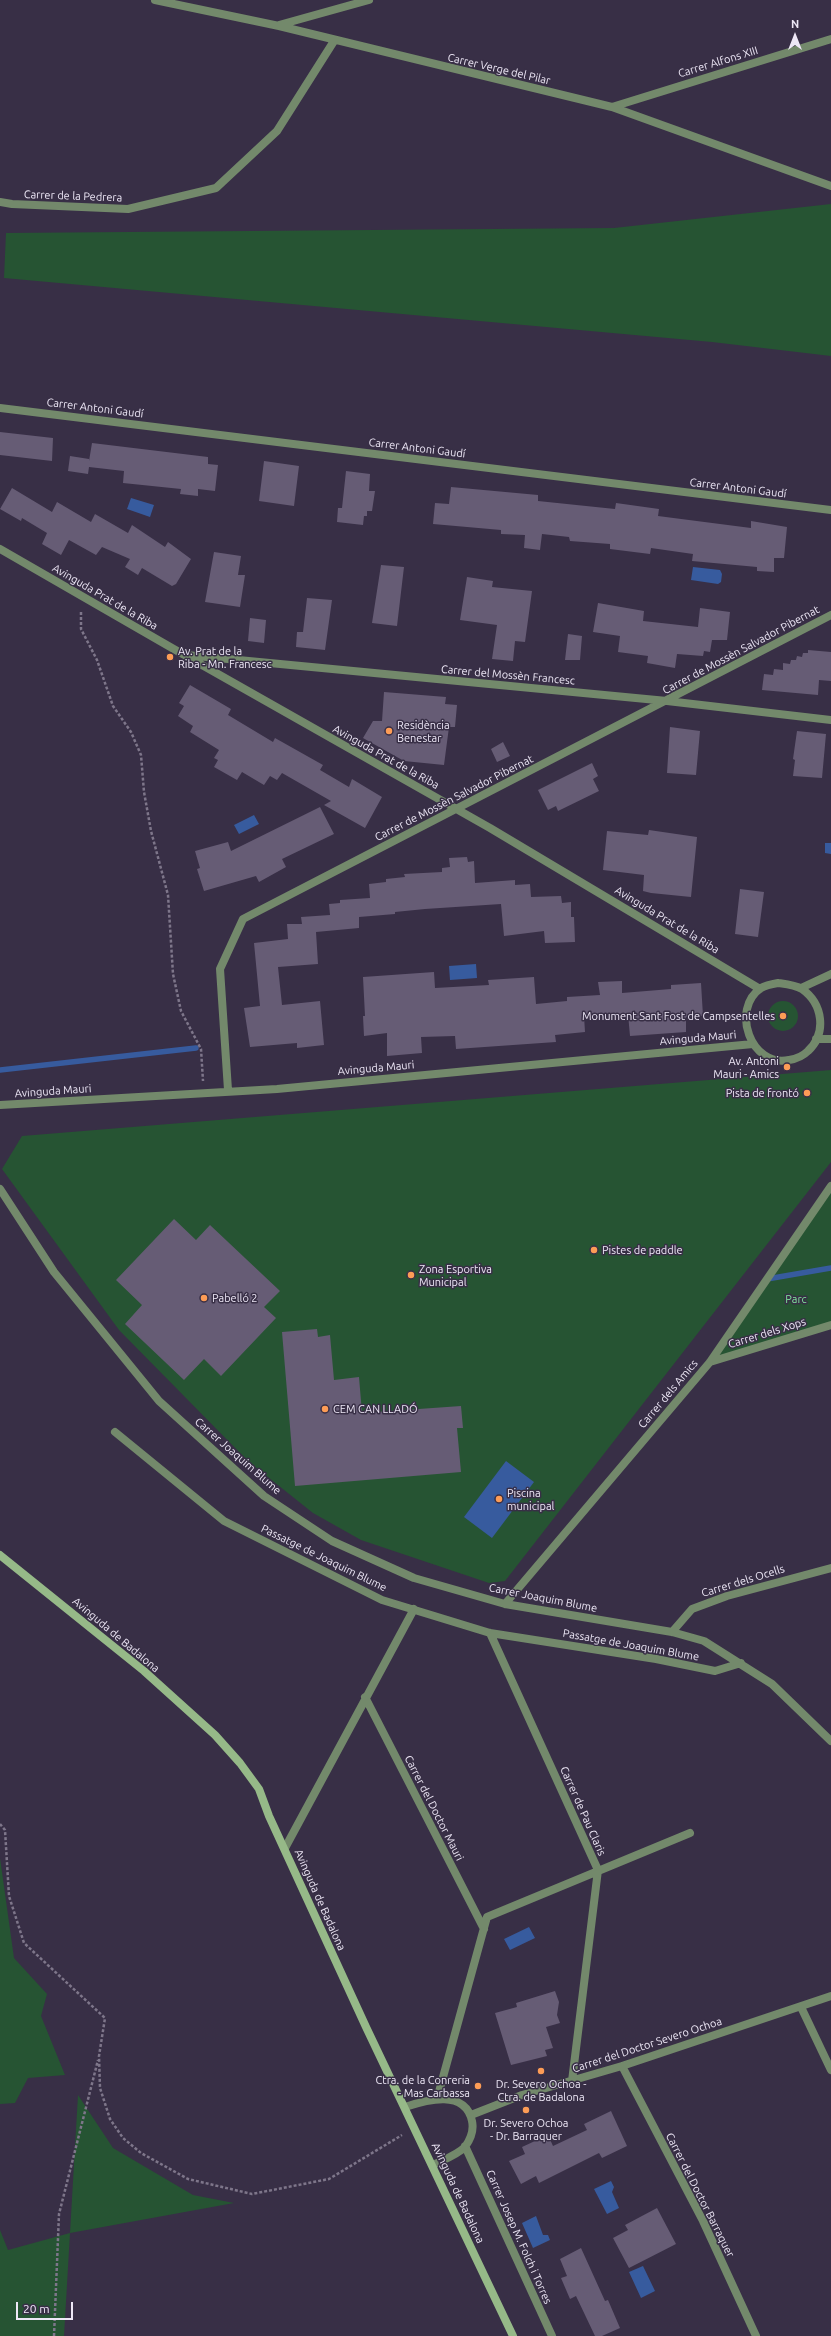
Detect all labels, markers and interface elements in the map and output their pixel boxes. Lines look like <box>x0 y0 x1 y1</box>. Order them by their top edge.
north arrow <box>775 16 815 56</box>
text: N <box>791 18 799 30</box>
street label: Carrer Alfons XIII <box>676 44 760 80</box>
street label: Carrer Verge del Pilar <box>446 51 552 87</box>
street label: Carrer de la Pedrera <box>24 188 122 204</box>
street label: Carrer Antoni Gaudí <box>46 396 144 420</box>
street label: Carrer Antoni Gaudí <box>368 436 466 460</box>
street label: Carrer Antoni Gaudí <box>689 476 787 500</box>
street label: Avinguda Prat de la Riba <box>50 561 160 633</box>
street label: Carrer de Mossèn Salvador Pibernat <box>660 603 822 697</box>
place label: Av. Prat de la Riba - Mn. Francesc <box>178 644 272 670</box>
marker: Av. Prat de la Riba - Mn. Francesc <box>165 652 175 662</box>
street label: Carrer del Mossèn Francesc <box>440 663 576 687</box>
place label: Residència Benestar <box>397 718 450 744</box>
street label: Avinguda Prat de la Riba <box>331 722 441 792</box>
marker: Residència Benestar <box>384 726 394 736</box>
street label: Carrer de Mossèn Salvador Pibernat <box>373 752 535 844</box>
street label: Avinguda Prat de la Riba <box>612 884 722 956</box>
place label: Monument Sant Fost de Campsentelles <box>582 1009 775 1023</box>
marker: Monument Sant Fost de Campsentelles <box>778 1011 788 1021</box>
street label: Avinguda Mauri <box>659 1028 737 1048</box>
place label: Av. Antoni Mauri - Amics <box>713 1054 779 1080</box>
street label: Avinguda Mauri <box>337 1058 415 1078</box>
marker: Av. Antoni Mauri - Amics <box>782 1062 792 1072</box>
street label: Avinguda Mauri <box>14 1082 92 1100</box>
place label: Pista de frontó <box>726 1086 799 1100</box>
marker: Pista de frontó <box>802 1088 812 1098</box>
place label: Pistes de paddle <box>602 1243 683 1257</box>
marker: Pistes de paddle <box>589 1245 599 1255</box>
place label: Zona Esportiva Municipal <box>419 1262 492 1288</box>
marker: Zona Esportiva Municipal <box>406 1270 416 1280</box>
place label: Pabelló 2 <box>212 1291 258 1305</box>
park label: Parc <box>785 1292 807 1306</box>
marker: Pabelló 2 <box>199 1293 209 1303</box>
street label: Carrer dels Xops <box>727 1315 807 1351</box>
street label: Carrer dels Amics <box>636 1357 700 1431</box>
place label: CEM CAN LLADÓ <box>333 1402 417 1416</box>
marker: CEM CAN LLADÓ <box>320 1404 330 1414</box>
street label: Carrer Joaquim Blume <box>192 1415 284 1497</box>
place label: Piscina municipal <box>507 1486 554 1512</box>
marker: Piscina municipal <box>494 1494 504 1504</box>
street label: Passatge de Joaquim Blume <box>259 1522 389 1594</box>
street label: Carrer dels Ocells <box>700 1562 786 1600</box>
street label: Carrer Joaquim Blume <box>488 1581 598 1615</box>
street label: Avinguda de Badalona <box>70 1595 162 1675</box>
street label: Passatge de Joaquim Blume <box>562 1627 700 1663</box>
street label: Carrer del Doctor Mauri <box>402 1753 466 1863</box>
street label: Carrer de Pau Claris <box>557 1764 609 1858</box>
street label: Avinguda de Badalona <box>292 1847 348 1953</box>
street label: Carrer del Doctor Severo Ochoa <box>571 2015 723 2075</box>
marker: Dr. Severo Ochoa - Ctra. de Badalona <box>536 2066 546 2076</box>
place label: Ctra. de la Conreria - Mas Carbassa <box>376 2073 470 2099</box>
place label: Dr. Severo Ochoa - Ctra. de Badalona <box>496 2077 586 2103</box>
marker: Ctra. de la Conreria - Mas Carbassa <box>473 2081 483 2091</box>
marker: Dr. Severo Ochoa - Dr. Barraquer <box>521 2105 531 2115</box>
place label: Dr. Severo Ochoa - Dr. Barraquer <box>483 2116 569 2142</box>
street label: Carrer del Doctor Barraquer <box>663 2131 737 2259</box>
street label: Avinguda de Badalona <box>429 2141 487 2245</box>
street label: Carrer Josep M. Folch i Torres <box>483 2168 555 2306</box>
scale bar <box>18 2294 75 2320</box>
text: 20 m <box>23 2302 50 2315</box>

